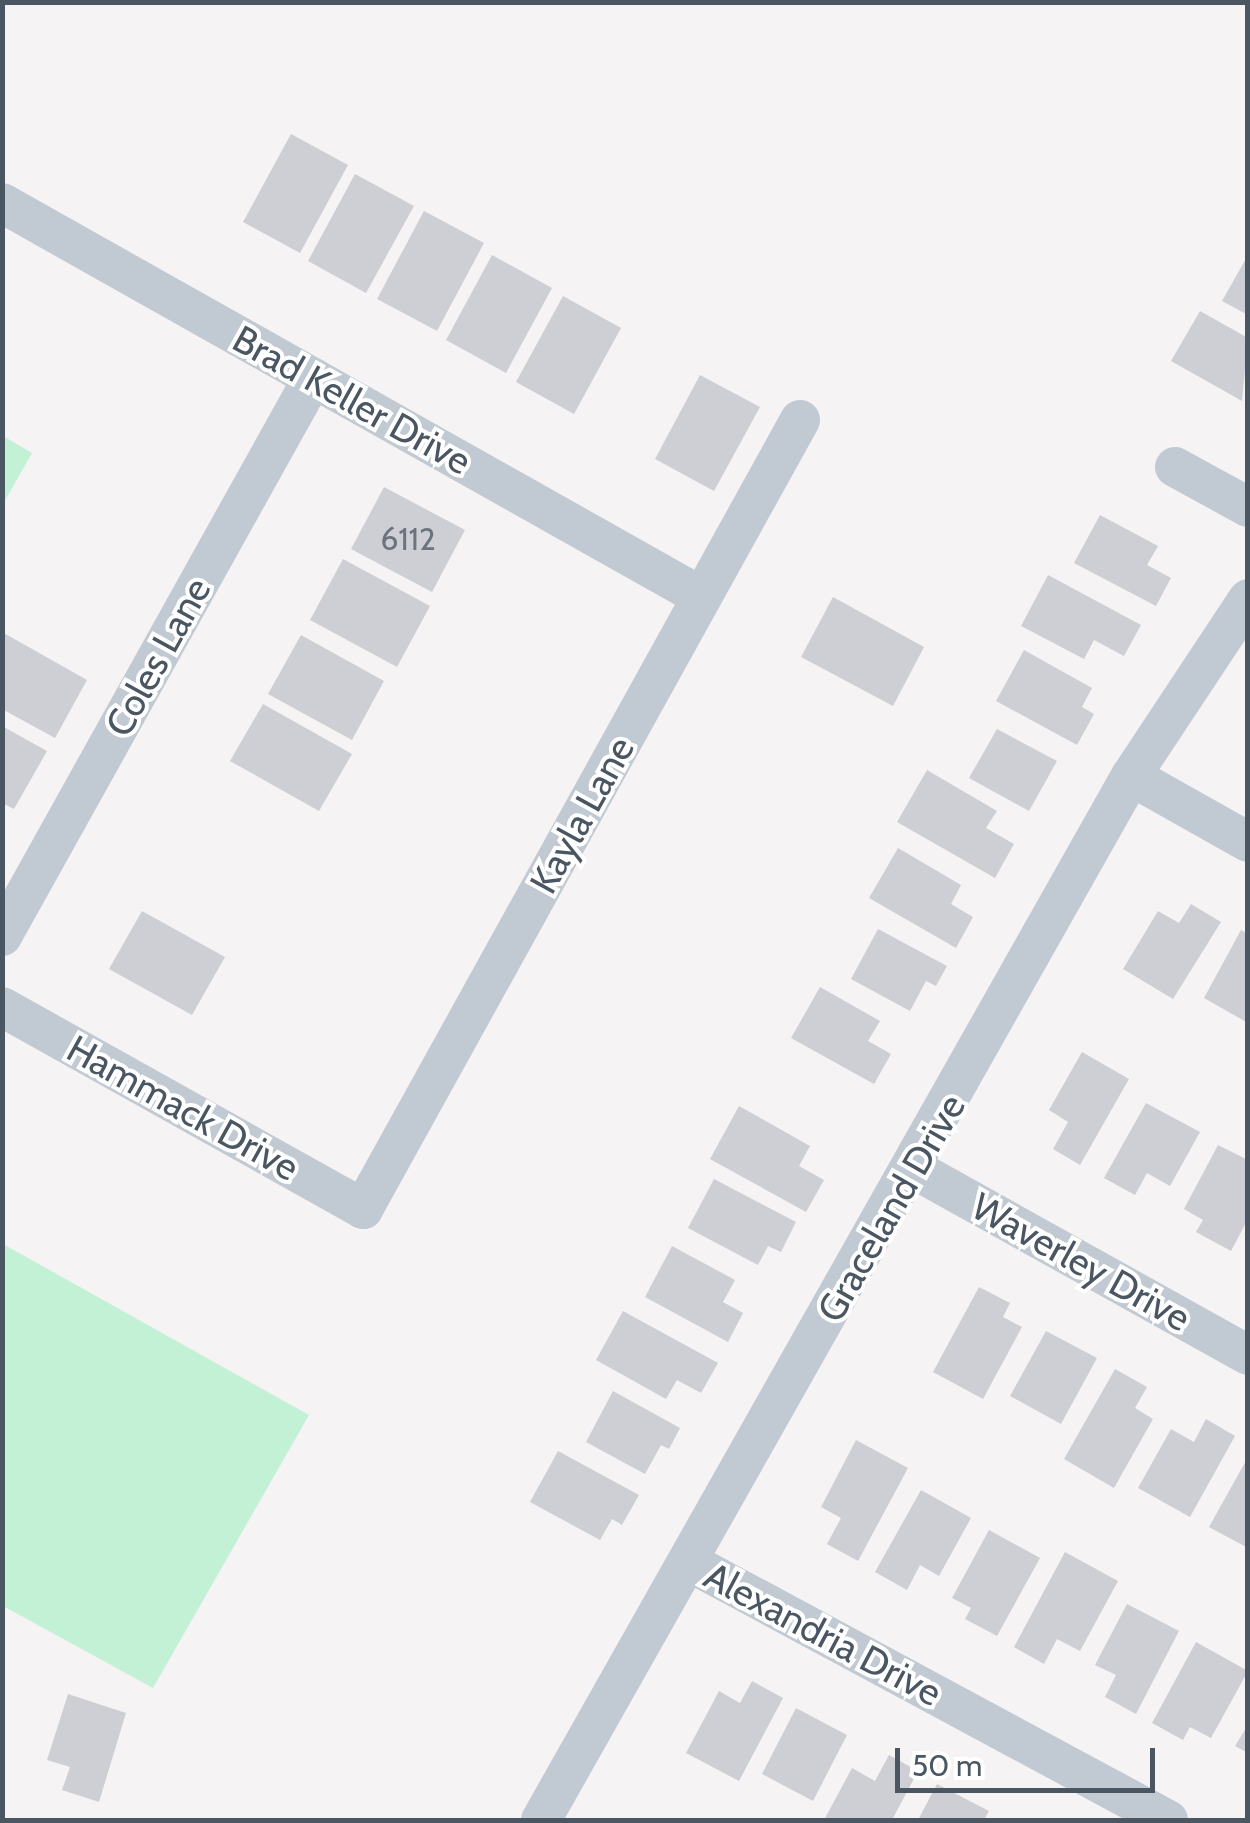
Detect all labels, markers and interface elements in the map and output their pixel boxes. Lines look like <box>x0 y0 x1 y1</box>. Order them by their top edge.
street label: Brad Keller Drive <box>225 316 479 484</box>
house number: 6112 <box>380 520 436 558</box>
street label: Coles Lane <box>96 570 220 744</box>
street label: Kayla Lane <box>520 729 644 901</box>
street label: Hammack Drive <box>59 1026 307 1190</box>
street label: Graceland Drive <box>807 1086 975 1330</box>
street label: Waverley Drive <box>964 1183 1198 1341</box>
street label: Alexandria Drive <box>697 1552 949 1716</box>
scale bar <box>900 1728 1160 1790</box>
text: 50 m <box>912 1747 982 1784</box>

